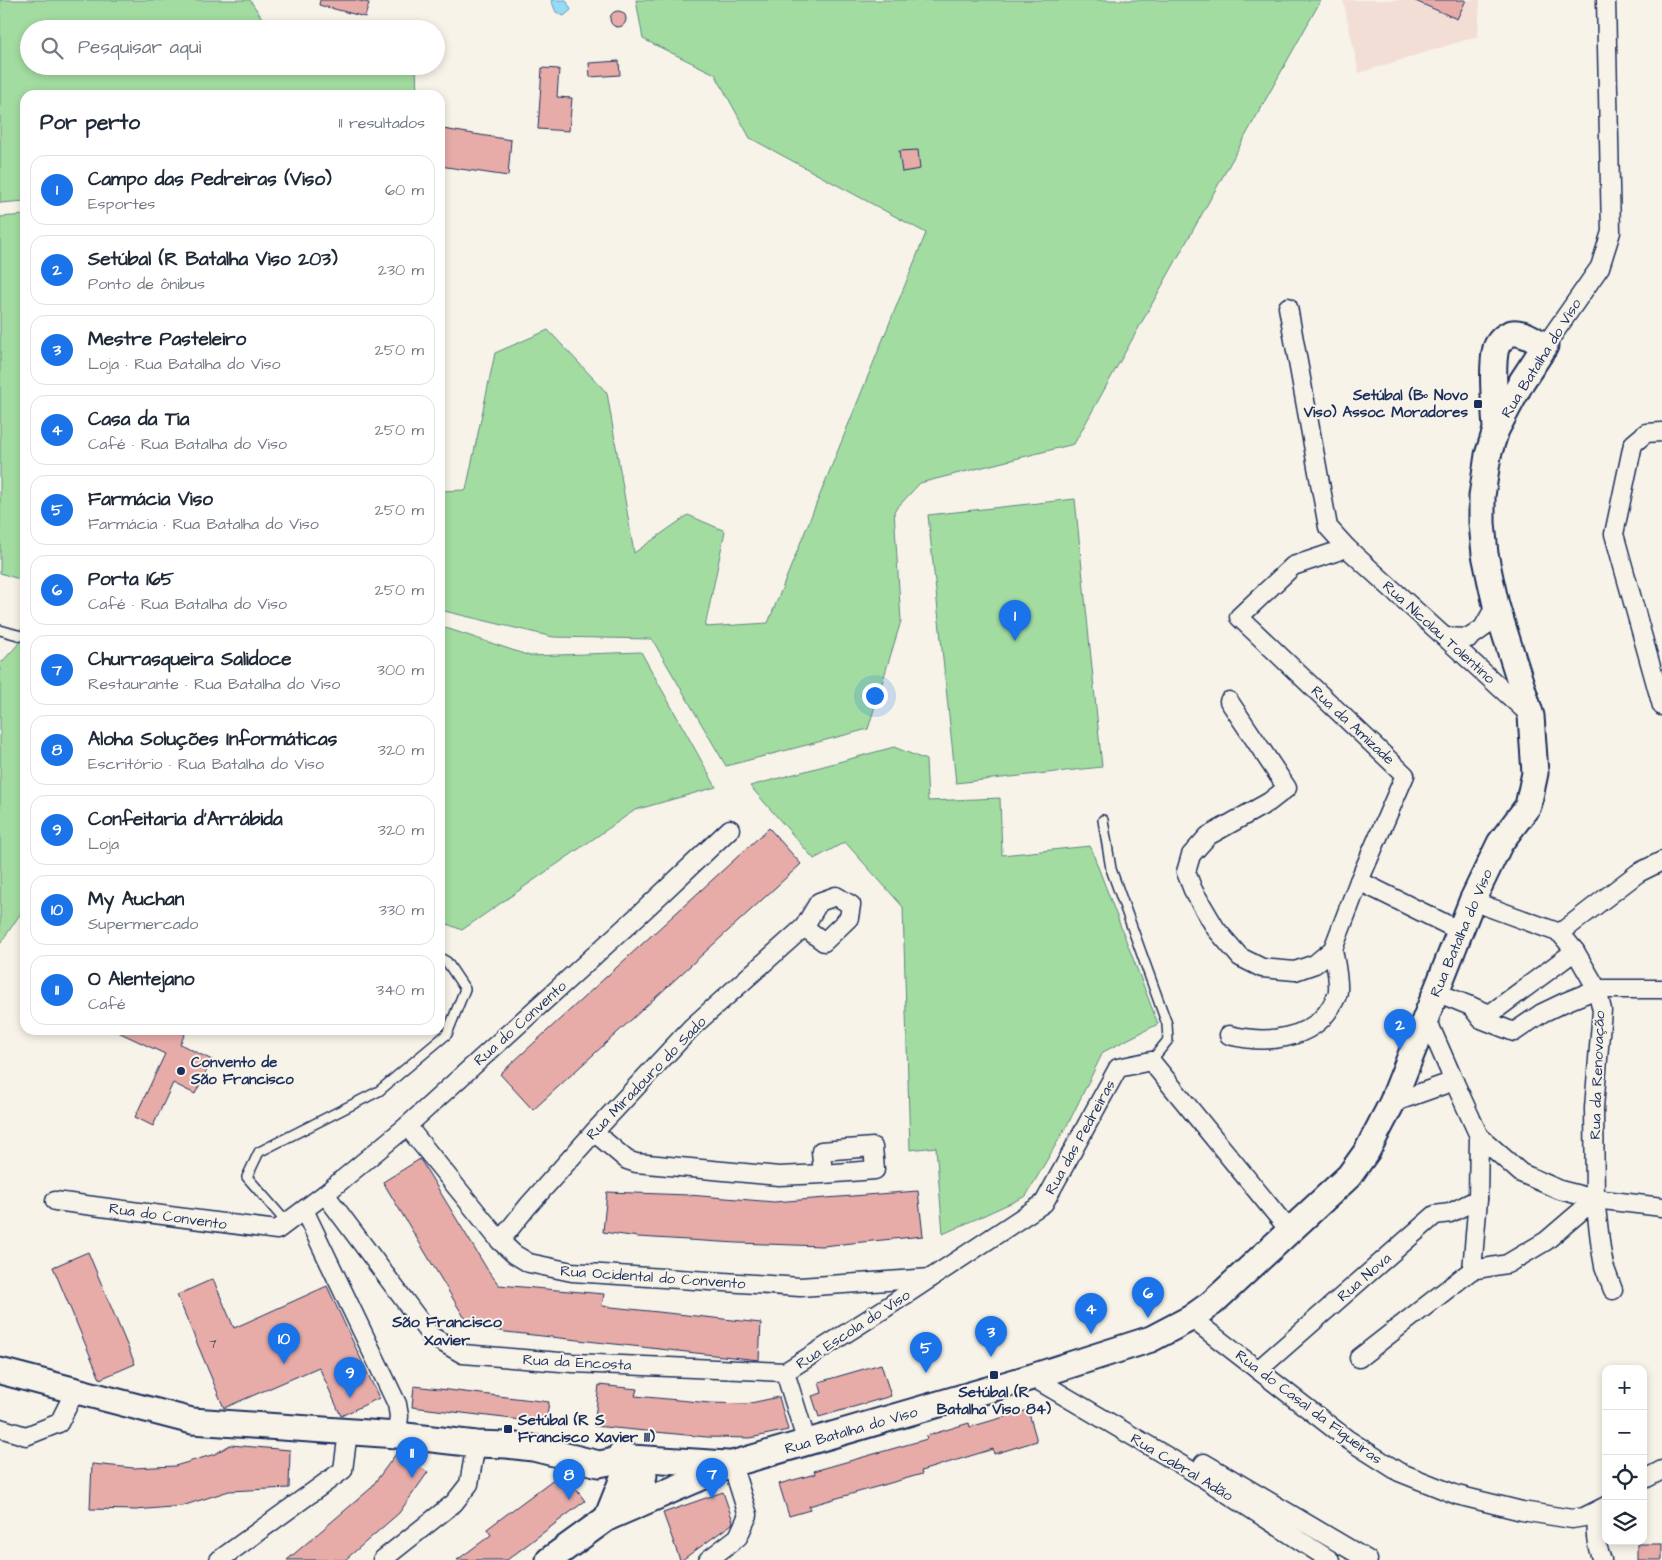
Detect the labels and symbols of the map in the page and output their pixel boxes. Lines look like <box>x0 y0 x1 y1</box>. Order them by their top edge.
street label: Rua Batalha do Viso <box>1496 294 1587 422</box>
place label: Setúbal (Bº Novo Viso) Assoc Moradores <box>1303 385 1469 423</box>
marker: Setúbal (Bº Novo Viso) Assoc Moradores <box>1472 398 1484 410</box>
street label: Rua Nicolau Tolentino <box>1378 576 1500 689</box>
pin: 1 <box>999 600 1031 641</box>
street label: Rua da Amizade <box>1306 681 1399 770</box>
your location <box>862 683 888 709</box>
street label: Rua Batalha do Viso <box>1425 865 1498 1000</box>
street label: Rua do Convento <box>469 976 572 1071</box>
pin: 2 <box>1384 1009 1416 1050</box>
street label: Rua da Renovação <box>1585 1010 1610 1140</box>
street label: Rua Miradouro do Sado <box>582 1011 711 1145</box>
place label: Convento de São Francisco <box>190 1052 294 1090</box>
marker: Convento de São Francisco <box>175 1065 187 1077</box>
street label: Rua das Pedreiras <box>1040 1076 1121 1198</box>
street label: Rua do Convento <box>108 1198 229 1235</box>
street label: Rua Nova <box>1333 1248 1396 1307</box>
street label: Rua Ocidental do Convento <box>560 1261 747 1294</box>
pin: 6 <box>1132 1277 1164 1318</box>
street label: Rua Escola do Viso <box>792 1284 915 1374</box>
pin: 4 <box>1075 1293 1107 1334</box>
district label: São Francisco Xavier <box>391 1311 503 1351</box>
pin: 3 <box>975 1316 1007 1357</box>
pin: 10 <box>268 1323 300 1364</box>
pin: 5 <box>910 1332 942 1373</box>
house number: 7 <box>209 1336 217 1353</box>
street label: Rua do Casal da Figueiras <box>1230 1345 1387 1471</box>
street label: Rua da Encosta <box>522 1349 632 1376</box>
pin: 9 <box>334 1357 366 1398</box>
marker: Setúbal (R Batalha Viso 84) <box>988 1369 1000 1381</box>
place label: Setúbal (R Batalha Viso 84) <box>937 1382 1052 1420</box>
street label: Rua Batalha do Viso <box>782 1401 920 1459</box>
place label: Setúbal (R S Francisco Xavier 111) <box>517 1410 656 1448</box>
marker: Setúbal (R S Francisco Xavier 111) <box>502 1423 514 1435</box>
street label: Rua Cabral Adão <box>1127 1428 1237 1507</box>
pin: 11 <box>396 1437 428 1478</box>
pin: 7 <box>696 1458 728 1499</box>
pin: 8 <box>553 1459 585 1500</box>

